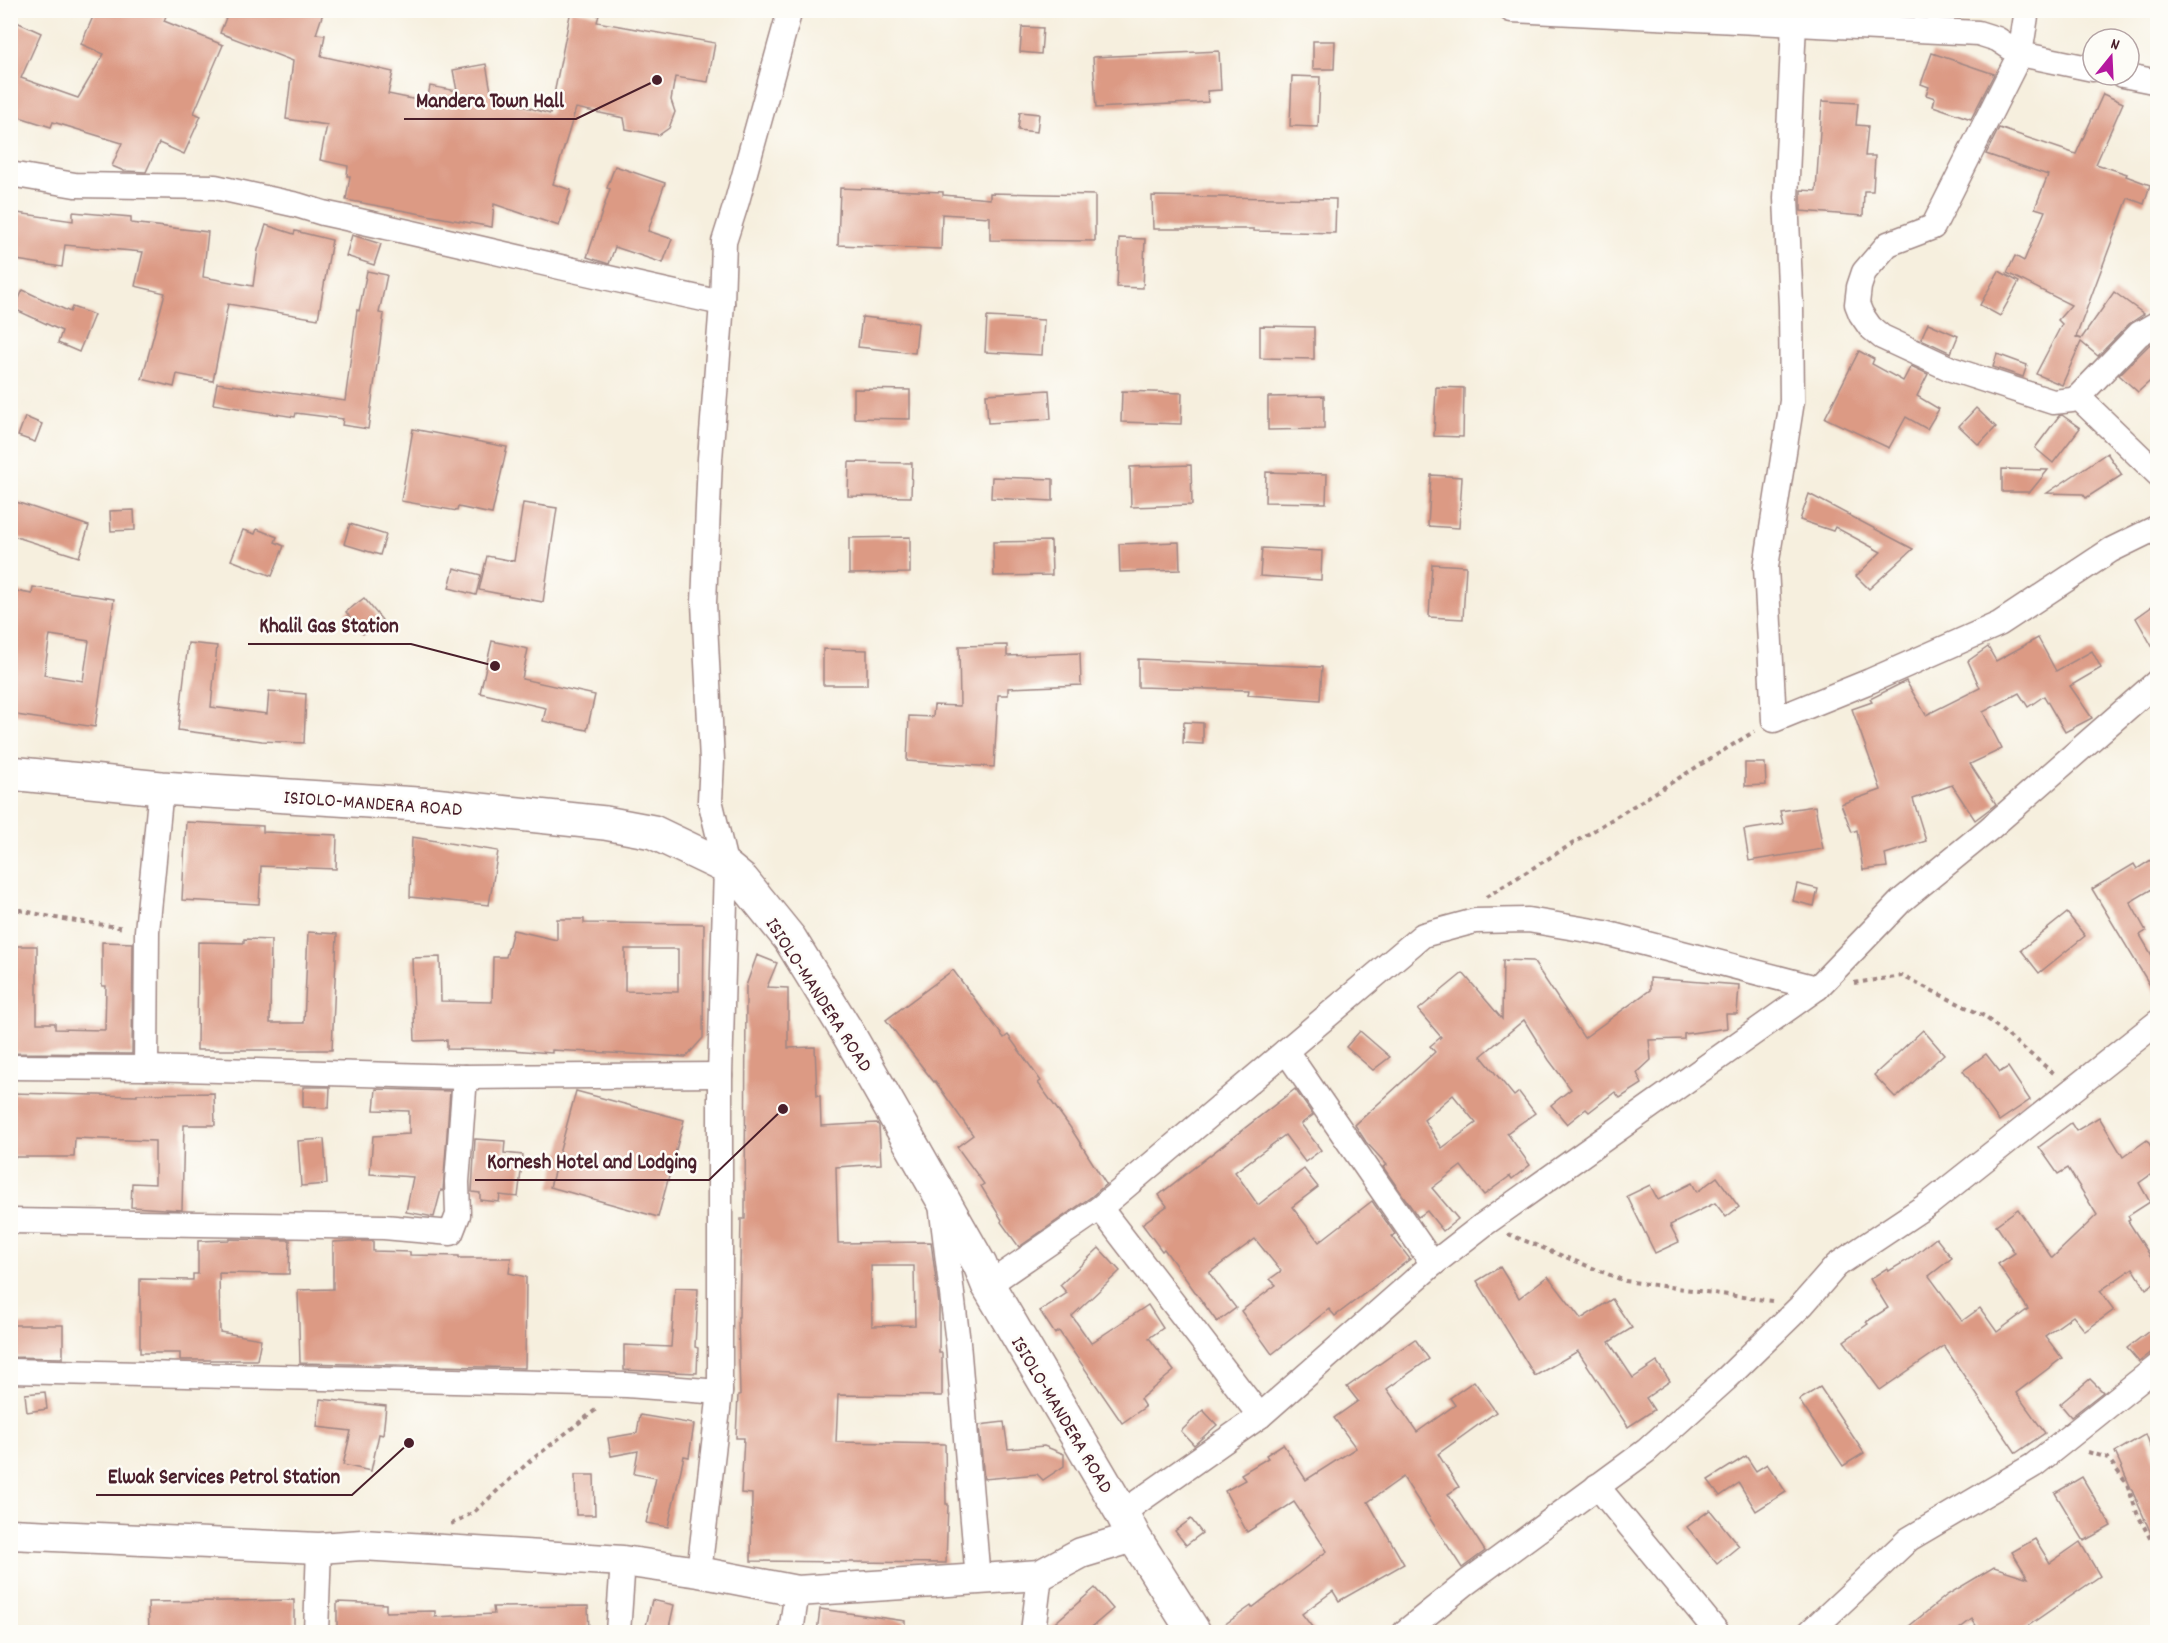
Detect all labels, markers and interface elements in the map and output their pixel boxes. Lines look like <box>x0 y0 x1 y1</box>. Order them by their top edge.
north arrow <box>2081 27 2141 87</box>
text: N <box>2108 33 2122 57</box>
callout: Mandera Town Hall <box>404 80 576 119</box>
text: Mandera Town Hall <box>416 88 565 118</box>
callout: Khalil Gas Station <box>248 605 411 644</box>
text: Khalil Gas Station <box>259 613 399 643</box>
street label: ISIOLO-MANDERA ROAD <box>283 785 463 825</box>
street label: ISIOLO-MANDERA ROAD <box>757 913 878 1078</box>
callout: Kornesh Hotel and Lodging <box>475 1141 709 1180</box>
text: Kornesh Hotel and Lodging <box>487 1149 697 1179</box>
street label: ISIOLO-MANDERA ROAD <box>1002 1332 1118 1499</box>
callout: Elwak Services Petrol Station <box>96 1456 352 1495</box>
text: Elwak Services Petrol Station <box>108 1464 341 1494</box>

